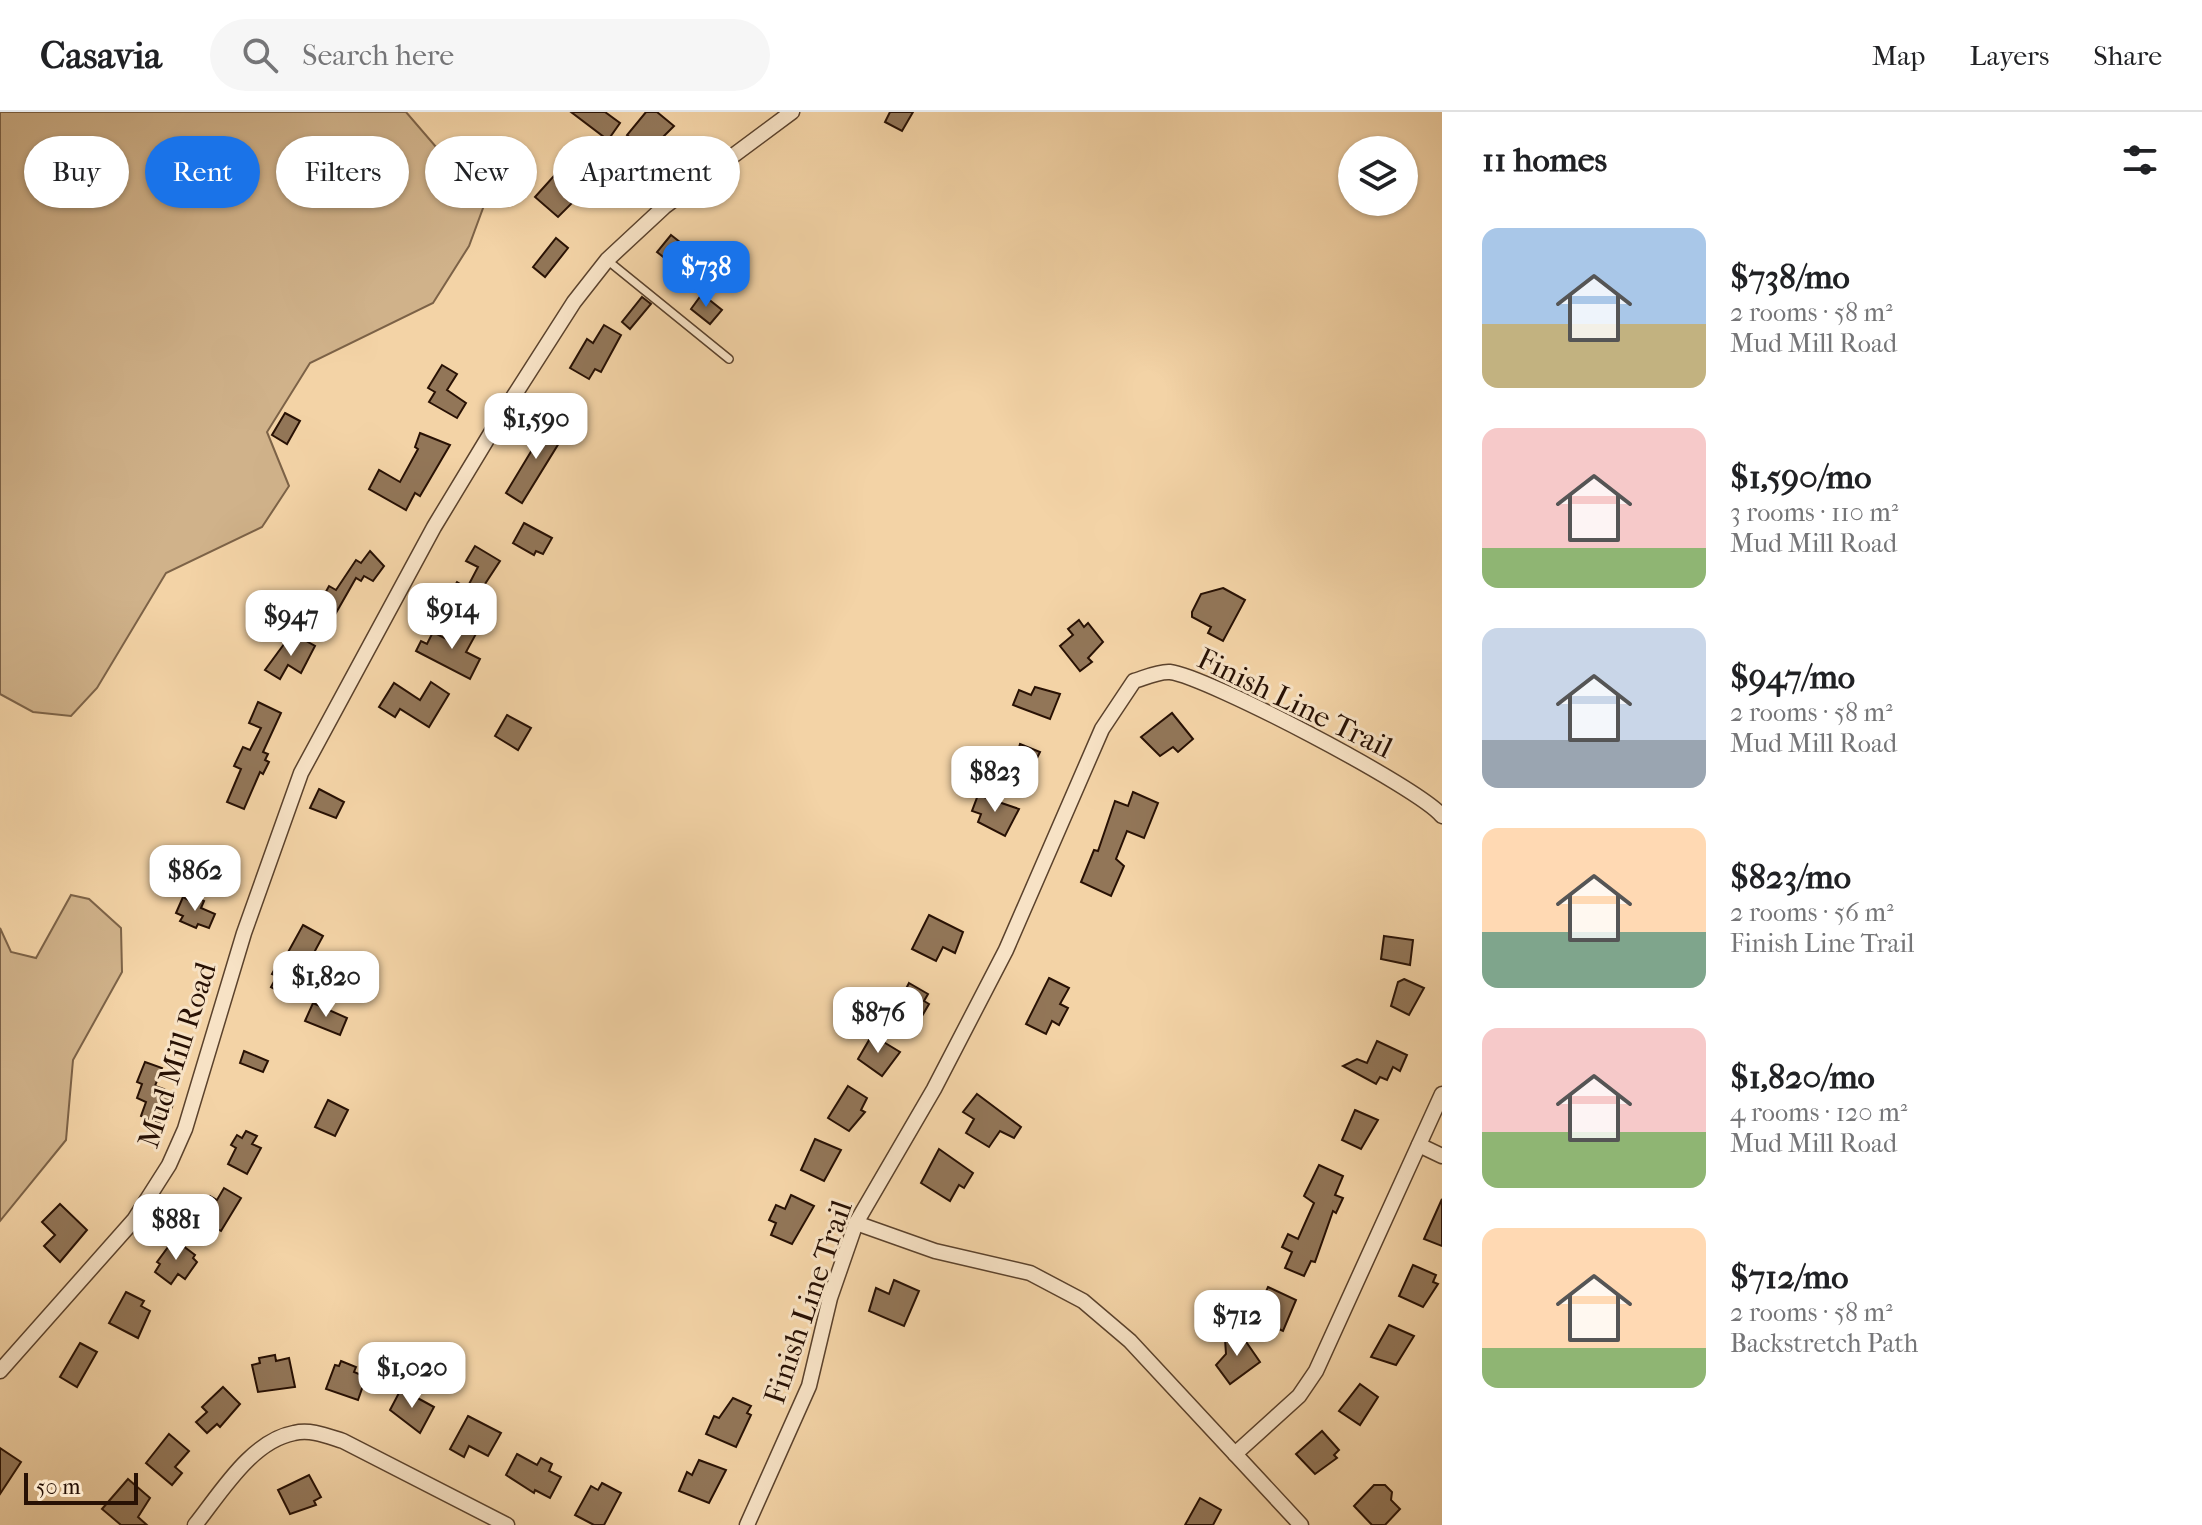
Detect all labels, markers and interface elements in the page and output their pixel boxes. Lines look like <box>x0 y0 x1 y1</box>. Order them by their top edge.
search box <box>210 19 770 91</box>
text: Casavia <box>40 33 162 78</box>
icon: search <box>238 33 282 77</box>
text: Search here <box>302 38 454 73</box>
text: Map <box>1872 39 1925 72</box>
text: Layers <box>1969 39 2049 72</box>
text: Share <box>2093 39 2162 72</box>
chip: Buy <box>24 136 129 208</box>
chip: Rent <box>145 136 260 208</box>
chip: Filters <box>276 136 409 208</box>
chip: New <box>425 136 537 208</box>
chip: Apartment <box>553 136 740 208</box>
map controls <box>1338 136 1418 216</box>
button: layers <box>1338 136 1418 216</box>
icon: filters <box>2118 138 2162 182</box>
text: 11 homes <box>1482 140 1607 180</box>
pin: $738 <box>659 241 753 309</box>
text: $738 <box>681 251 731 282</box>
text: $738/mo <box>1730 257 1850 297</box>
icon: home <box>1546 260 1642 356</box>
text: 2 rooms · 58 m² <box>1730 297 1893 328</box>
text: Mud Mill Road <box>1730 328 1897 359</box>
pin: $1,590 <box>471 393 601 461</box>
text: $1,590 <box>502 403 570 434</box>
text: $1,590/mo <box>1730 457 1871 497</box>
icon: home <box>1546 460 1642 556</box>
text: 3 rooms · 110 m² <box>1730 497 1898 528</box>
text: Mud Mill Road <box>1730 528 1897 559</box>
pin: $914 <box>405 583 499 651</box>
pin: $947 <box>244 590 338 658</box>
text: $914 <box>426 593 478 624</box>
text: $947 <box>264 600 318 631</box>
street label: Finish Line Trail <box>1191 641 1398 766</box>
text: $947/mo <box>1730 657 1855 697</box>
icon: home <box>1546 660 1642 756</box>
text: 2 rooms · 58 m² <box>1730 697 1893 728</box>
text: Mud Mill Road <box>1730 728 1897 759</box>
pin: $823 <box>948 746 1042 814</box>
text: $823 <box>969 756 1021 787</box>
pin: $862 <box>148 845 242 913</box>
text: $862 <box>168 855 222 886</box>
text: $823/mo <box>1730 857 1851 897</box>
icon: home <box>1546 860 1642 956</box>
text: 2 rooms · 56 m² <box>1730 897 1894 928</box>
text: Finish Line Trail <box>1730 928 1915 959</box>
pin: $1,820 <box>261 951 391 1019</box>
street label: Mud Mill Road <box>131 957 224 1152</box>
text: $1,820 <box>291 961 361 992</box>
pin: $876 <box>831 987 925 1055</box>
text: $876 <box>851 997 905 1028</box>
text: $1,820/mo <box>1730 1057 1875 1097</box>
icon: home <box>1546 1060 1642 1156</box>
text: 4 rooms · 120 m² <box>1730 1097 1907 1128</box>
text: Mud Mill Road <box>1730 1128 1897 1159</box>
pin: $881 <box>129 1194 223 1262</box>
street label: Finish Line Trail <box>757 1196 860 1408</box>
text: $881 <box>151 1204 201 1235</box>
text: $712/mo <box>1730 1257 1848 1297</box>
icon: home <box>1546 1260 1642 1356</box>
pin: $712 <box>1190 1290 1284 1358</box>
text: 2 rooms · 58 m² <box>1730 1297 1893 1328</box>
text: $712 <box>1212 1300 1262 1331</box>
text: Backstretch Path <box>1730 1328 1918 1359</box>
pin: $1,020 <box>347 1342 477 1410</box>
text: $1,020 <box>376 1352 448 1383</box>
scale bar <box>24 1469 138 1505</box>
text: 50 m <box>36 1474 81 1500</box>

